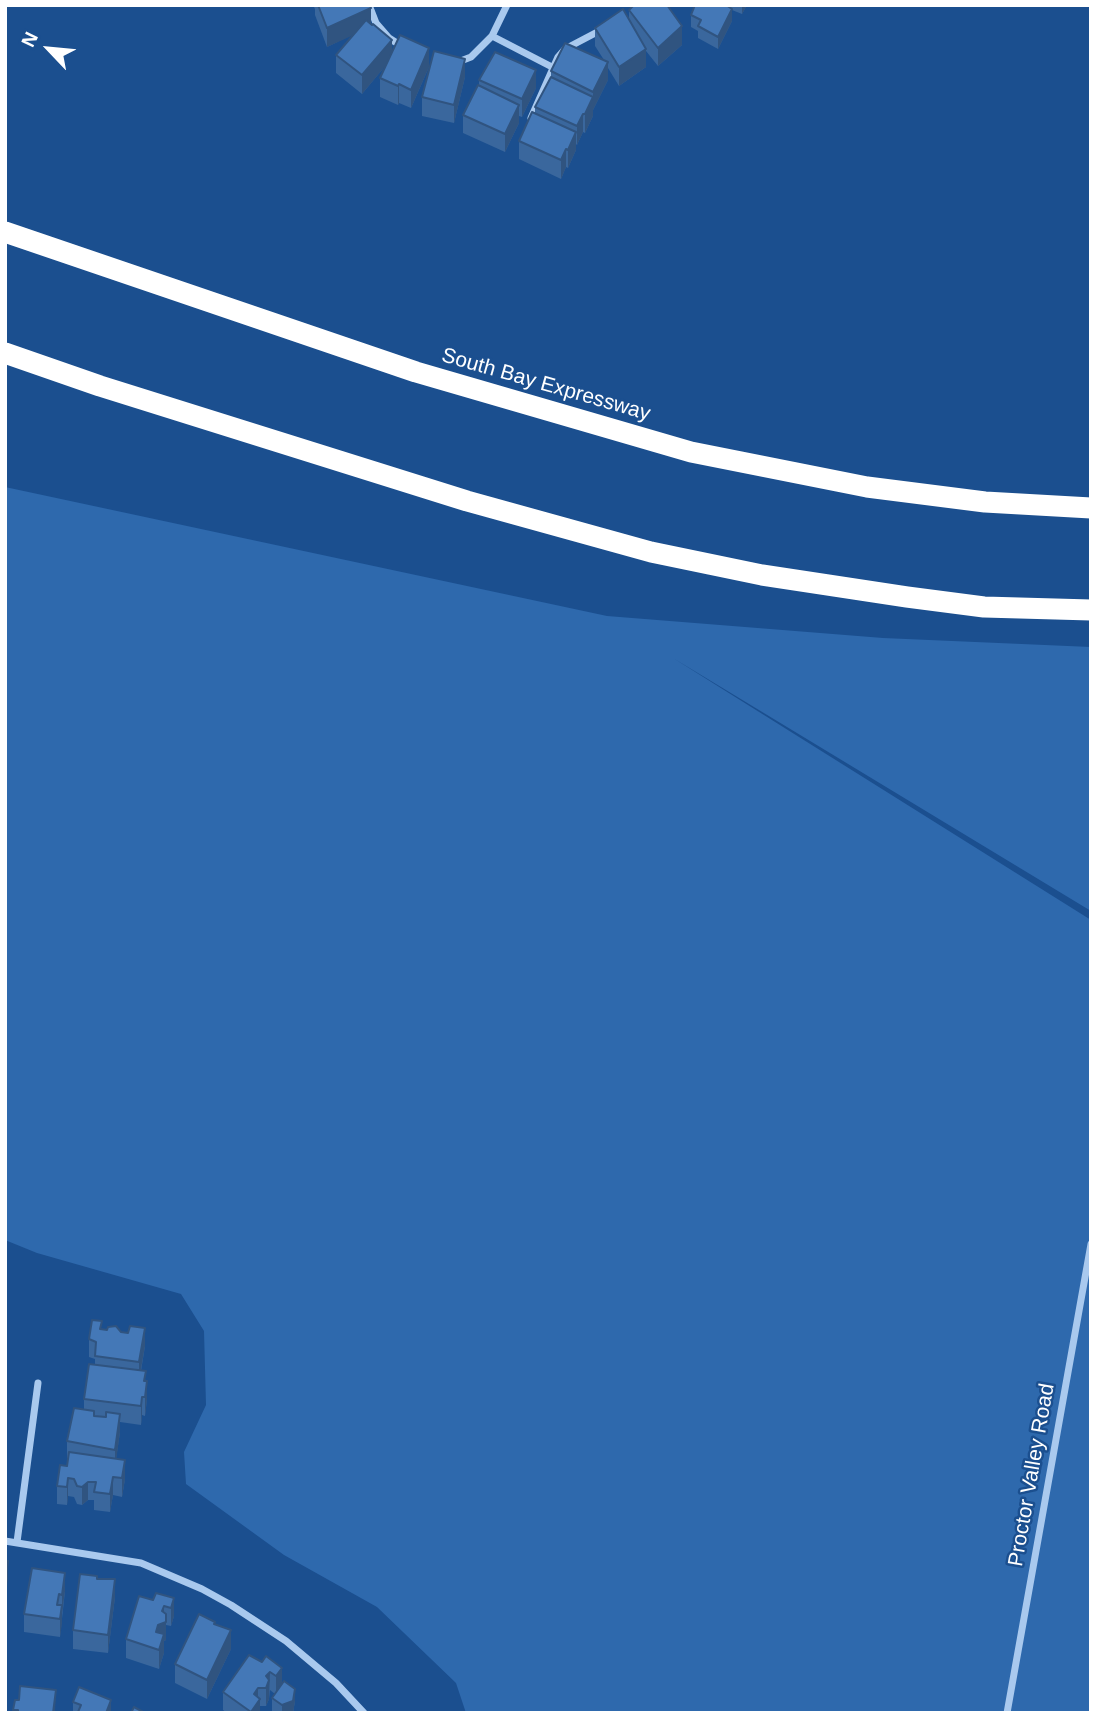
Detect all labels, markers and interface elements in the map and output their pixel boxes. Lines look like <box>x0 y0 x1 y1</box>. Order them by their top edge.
north arrow <box>14 14 84 84</box>
text: N <box>17 29 42 50</box>
street label: South Bay Expressway <box>439 343 653 427</box>
street label: Proctor Valley Road <box>1004 1382 1060 1568</box>

